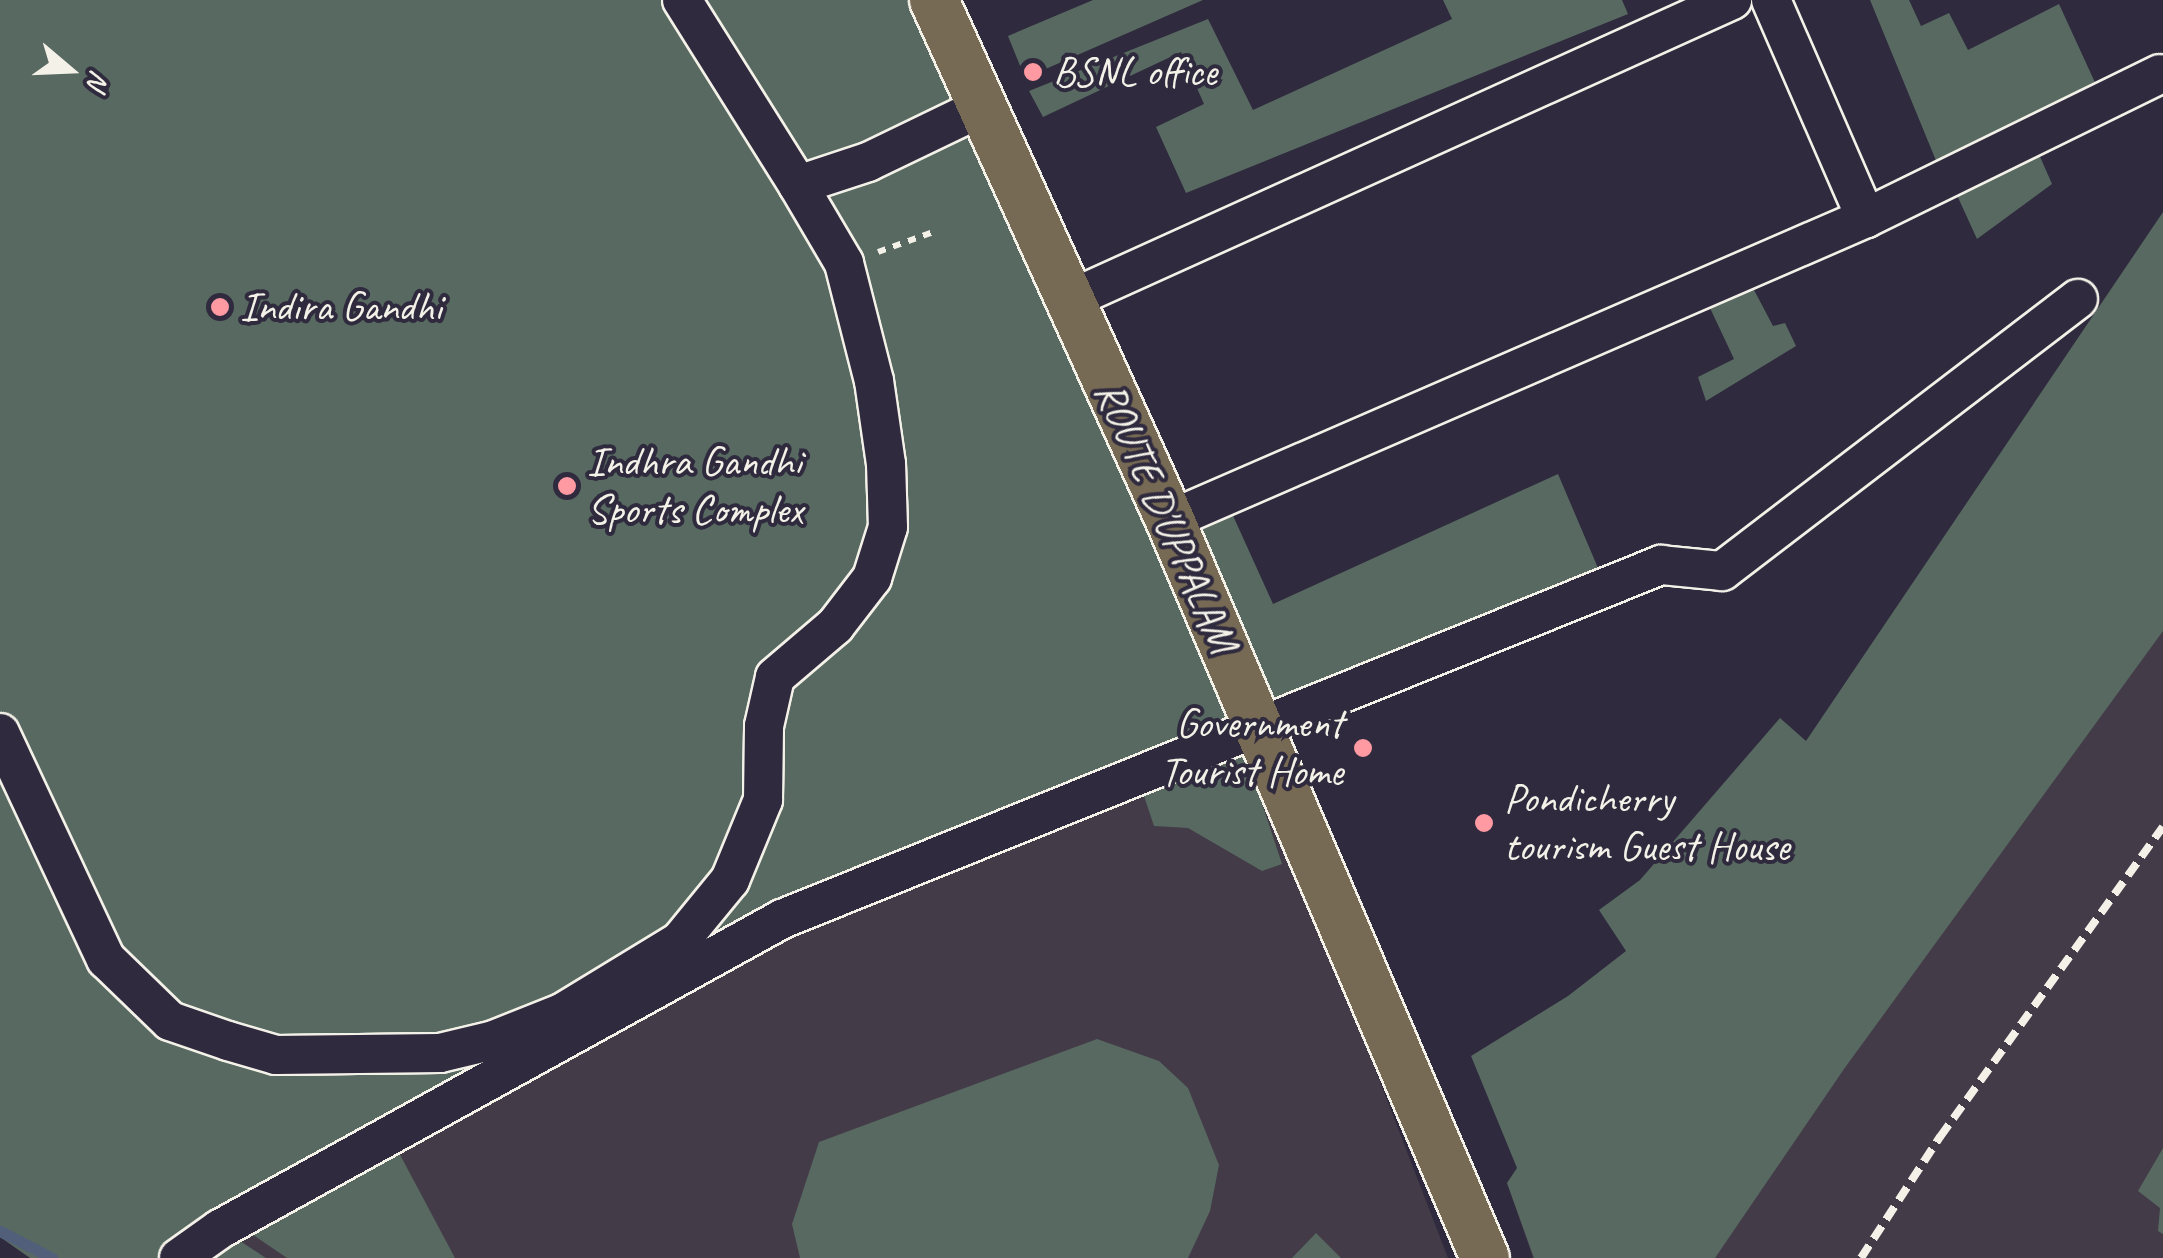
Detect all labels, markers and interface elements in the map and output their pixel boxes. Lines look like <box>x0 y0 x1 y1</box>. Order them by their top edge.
north arrow <box>20 20 120 120</box>
place label: BSNL office <box>1053 47 1217 97</box>
marker: BSNL office <box>1022 61 1044 83</box>
text: N <box>79 66 118 94</box>
place label: Indira Gandhi <box>240 282 443 332</box>
marker: Indira Gandhi <box>209 296 231 318</box>
street label: ROUTE D'UPPALAM <box>1084 374 1248 660</box>
place label: Indhra Gandhi Sports Complex <box>587 437 802 536</box>
marker: Indhra Gandhi Sports Complex <box>556 475 578 497</box>
place label: Government Tourist Home <box>1160 699 1343 798</box>
marker: Government Tourist Home <box>1352 737 1374 759</box>
place label: Pondicherry tourism Guest House <box>1504 774 1789 872</box>
marker: Pondicherry tourism Guest House <box>1473 812 1495 834</box>

